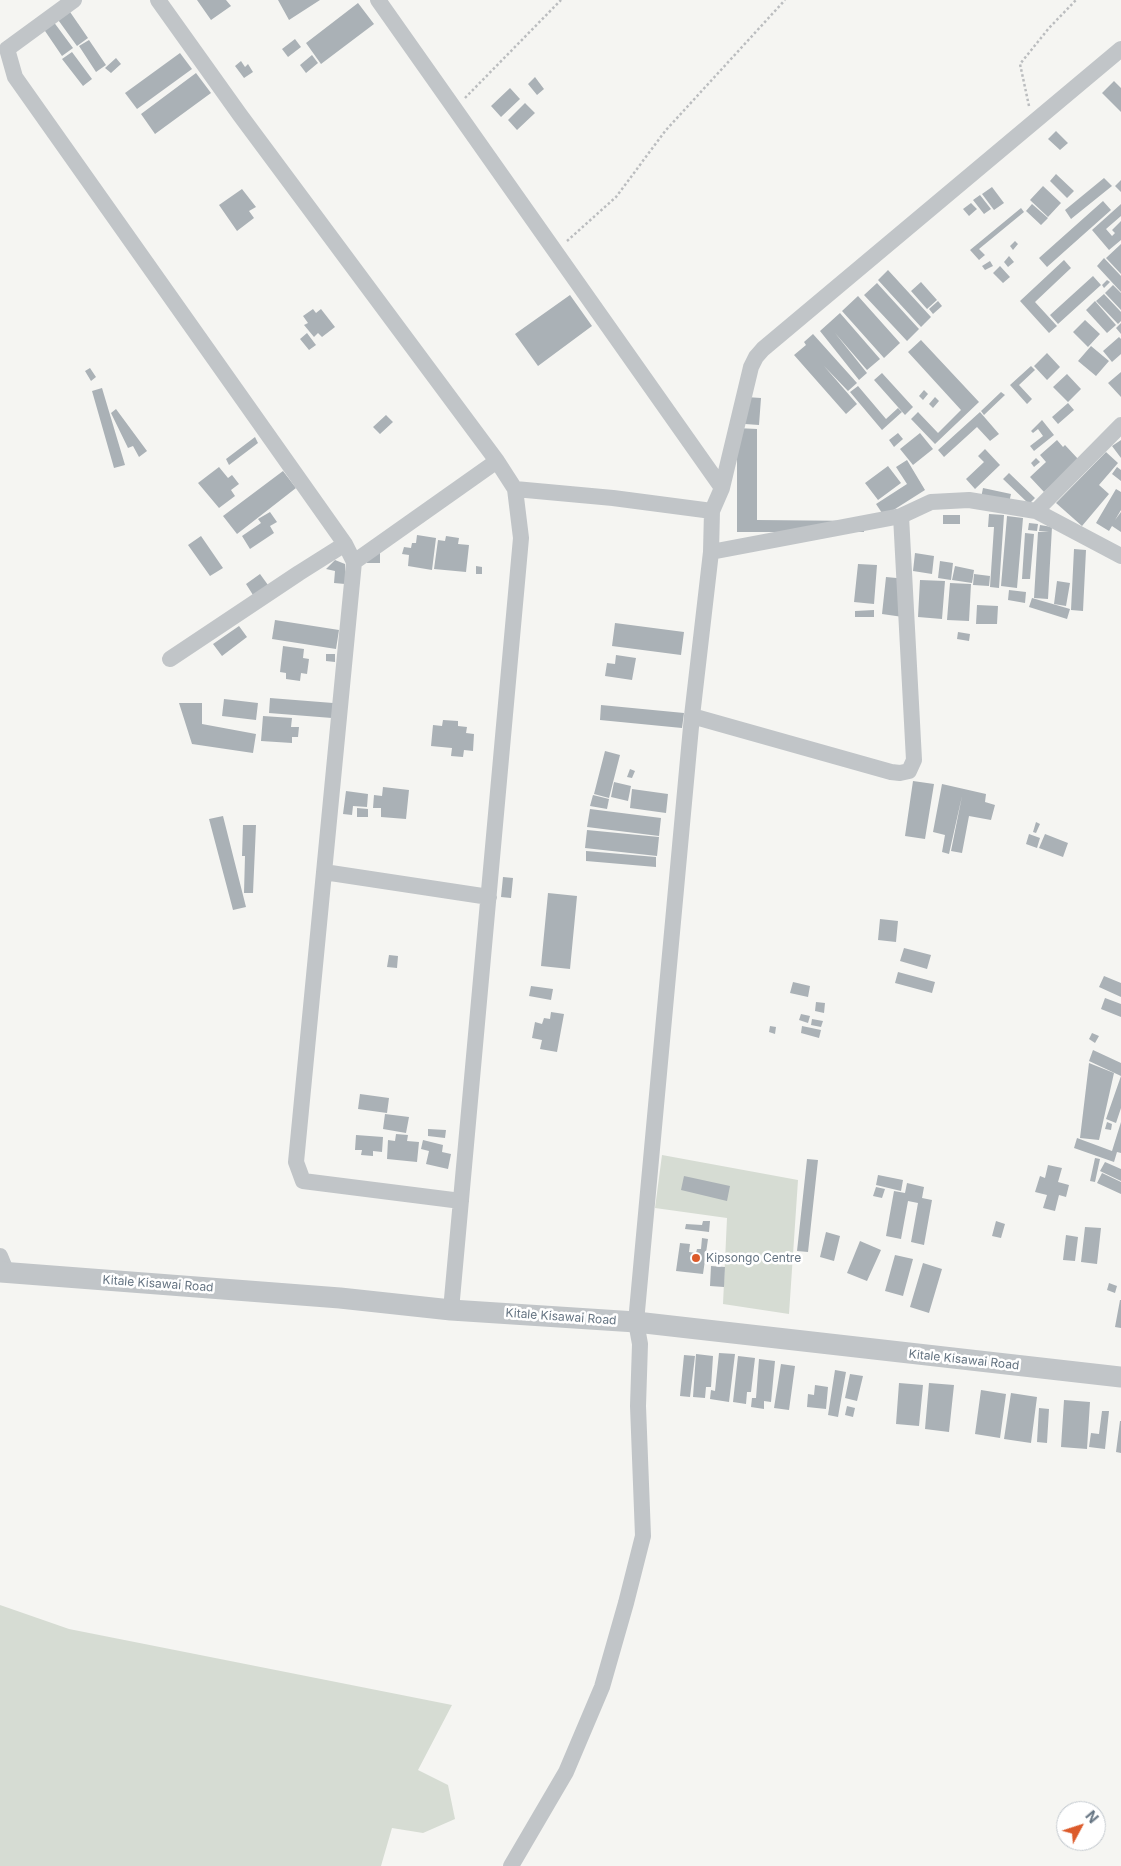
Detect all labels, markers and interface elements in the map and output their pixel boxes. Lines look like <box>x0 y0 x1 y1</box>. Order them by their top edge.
place label: Kipsongo Centre <box>706 1251 801 1265</box>
marker: Kipsongo Centre <box>690 1252 702 1264</box>
street label: Kitale Kisawai Road <box>102 1273 214 1295</box>
street label: Kitale Kisawai Road <box>505 1306 617 1328</box>
street label: Kitale Kisawai Road <box>908 1347 1020 1373</box>
north arrow <box>1056 1801 1106 1851</box>
text: N <box>1082 1807 1102 1826</box>

